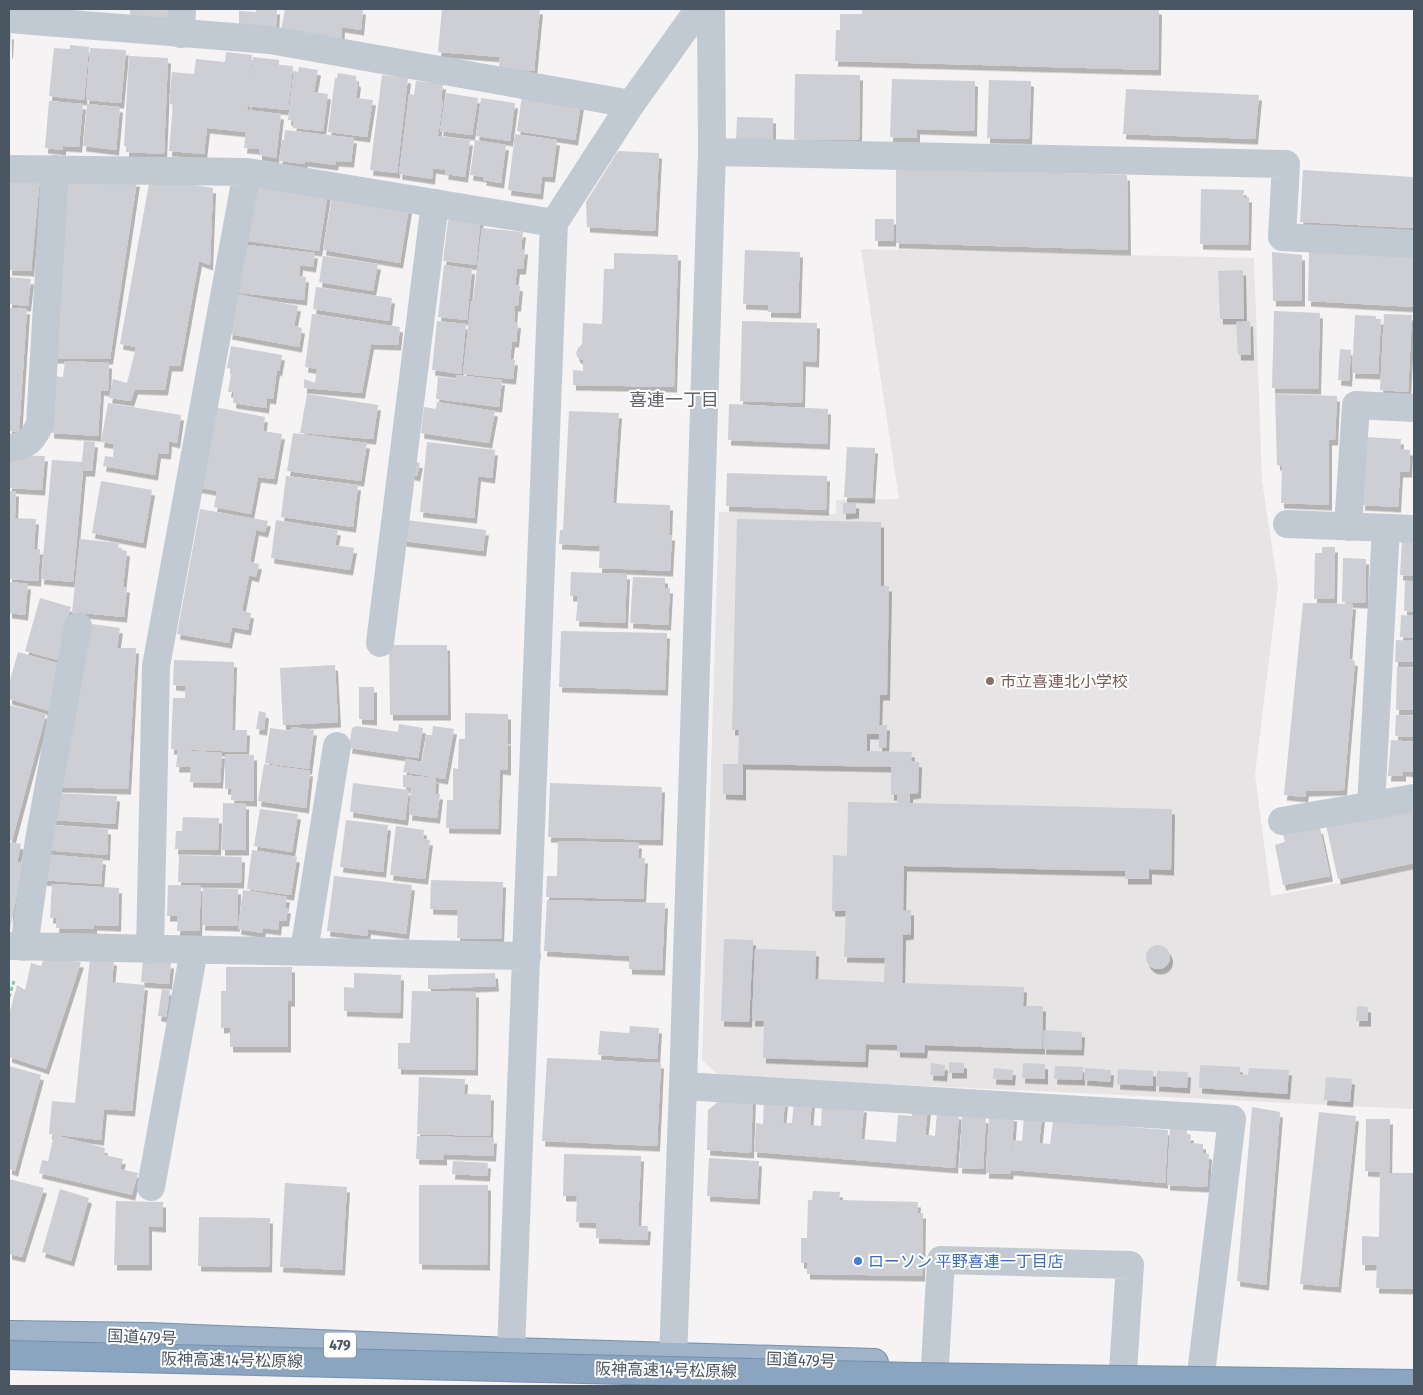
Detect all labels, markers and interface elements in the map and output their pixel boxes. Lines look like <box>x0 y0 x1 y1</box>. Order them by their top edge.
district label: 喜連一丁目 <box>629 389 719 411</box>
place label: 市立喜連北小学校 <box>1000 672 1128 691</box>
marker: 市立喜連北小学校 <box>984 675 996 687</box>
place label: ローソン 平野喜連一丁目店 <box>868 1252 1064 1271</box>
marker: ローソン 平野喜連一丁目店 <box>852 1255 864 1267</box>
street label: 国道479号 <box>107 1326 177 1348</box>
road number: 479 <box>324 1332 356 1358</box>
street label: 阪神高速14号松原線 <box>161 1349 303 1371</box>
street label: 国道479号 <box>766 1349 836 1371</box>
street label: 阪神高速14号松原線 <box>595 1359 737 1381</box>

